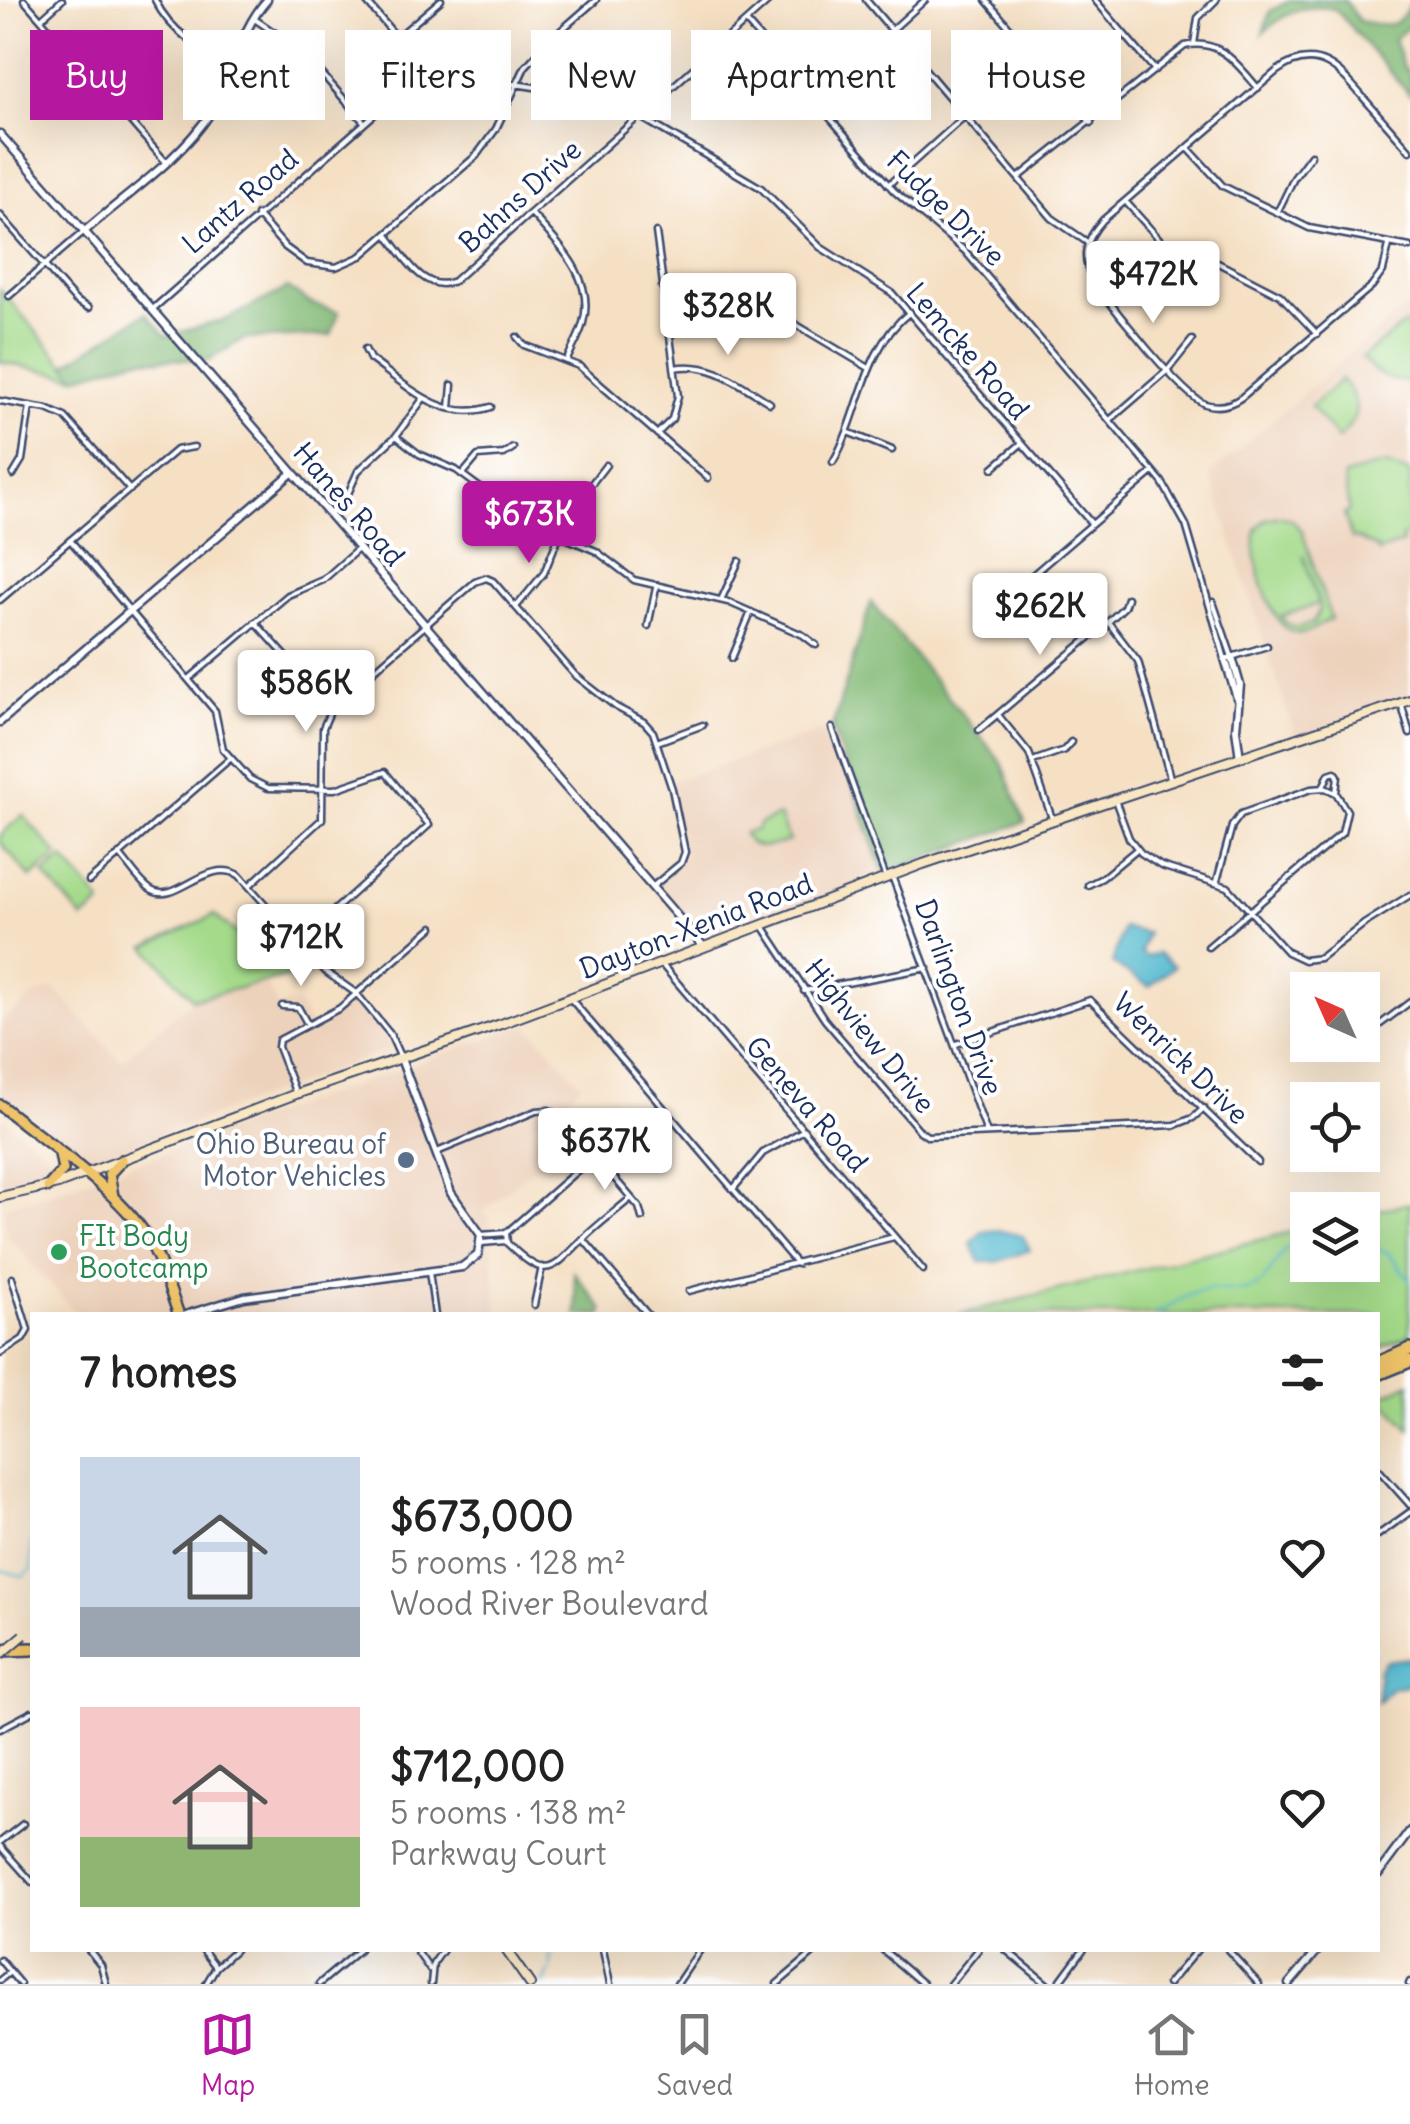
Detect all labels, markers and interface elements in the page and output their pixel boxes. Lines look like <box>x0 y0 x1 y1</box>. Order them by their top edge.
chip: Buy <box>30 30 163 120</box>
chip: Rent <box>183 30 325 120</box>
chip: Filters <box>345 30 511 120</box>
chip: New <box>531 30 671 120</box>
chip: Apartment <box>691 30 931 120</box>
chip: House <box>951 30 1121 120</box>
street label: Bahns Drive <box>451 132 589 260</box>
street label: Lantz Road <box>175 141 305 261</box>
street label: Fudge Drive <box>879 143 1013 273</box>
pin: $472K <box>1083 241 1223 326</box>
text: $472K <box>1109 253 1197 294</box>
pin: $328K <box>658 273 798 358</box>
street label: Lemcke Road <box>899 275 1037 427</box>
text: $328K <box>682 285 774 326</box>
street label: Hanes Road <box>285 435 413 573</box>
pin: $673K <box>459 481 599 566</box>
text: $673K <box>484 493 574 534</box>
pin: $262K <box>970 573 1110 658</box>
text: $262K <box>994 585 1086 626</box>
pin: $586K <box>236 650 376 735</box>
text: $586K <box>260 662 352 703</box>
street label: Dayton-Xenia Road <box>574 865 818 987</box>
street label: Darlington Drive <box>907 894 1011 1100</box>
pin: $712K <box>231 904 371 989</box>
text: $712K <box>259 916 343 957</box>
street label: Highview Drive <box>797 952 943 1120</box>
north arrow <box>1290 972 1380 1062</box>
map controls <box>1290 972 1380 1282</box>
street label: Wenrick Drive <box>1106 984 1256 1132</box>
street label: Geneva Road <box>738 1029 876 1179</box>
button: locate <box>1290 1082 1380 1172</box>
pin: $637K <box>535 1108 675 1193</box>
text: $637K <box>560 1120 650 1161</box>
place label: Ohio Bureau of Motor Vehicles <box>196 1126 387 1194</box>
marker: Ohio Bureau of Motor Vehicles <box>395 1149 417 1171</box>
button: layers <box>1290 1192 1380 1282</box>
place label: FIt Body Bootcamp <box>79 1218 209 1286</box>
marker: FIt Body Bootcamp <box>48 1241 70 1263</box>
icon: filters <box>1275 1345 1330 1400</box>
text: 7 homes <box>80 1346 237 1398</box>
text: $673,000 <box>390 1490 574 1542</box>
icon: home <box>160 1497 280 1617</box>
icon: heart <box>1275 1530 1330 1585</box>
text: 5 rooms · 128 m² <box>390 1542 626 1583</box>
text: Wood River Boulevard <box>390 1583 709 1624</box>
text: $712,000 <box>390 1740 565 1792</box>
icon: home <box>160 1747 280 1867</box>
icon: heart <box>1275 1780 1330 1835</box>
text: 5 rooms · 138 m² <box>390 1792 627 1833</box>
text: Parkway Court <box>390 1833 606 1874</box>
tab: Map <box>200 2007 255 2103</box>
tab: Saved <box>656 2007 733 2103</box>
tab: Home <box>1134 2007 1210 2103</box>

